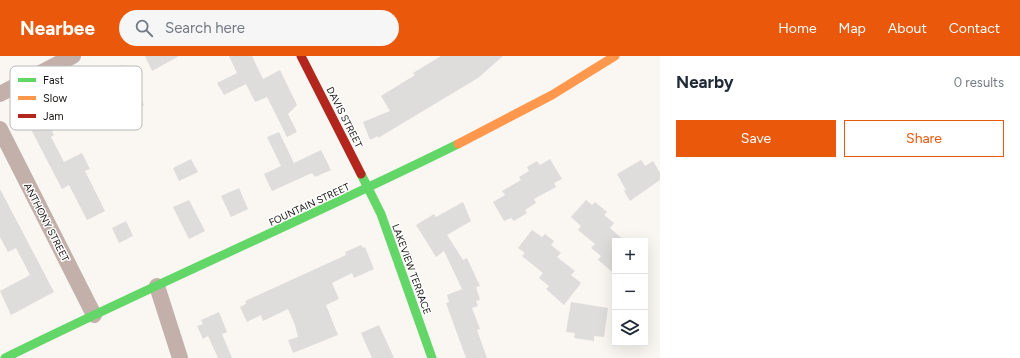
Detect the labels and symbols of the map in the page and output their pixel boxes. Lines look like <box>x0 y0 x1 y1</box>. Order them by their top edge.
legend <box>10 66 142 130</box>
text: Fast <box>43 74 64 87</box>
street label: DAVIS STREET <box>324 85 366 150</box>
text: Slow <box>43 92 67 105</box>
text: Jam <box>43 110 64 123</box>
street label: FOUNTAIN STREET <box>267 180 352 229</box>
street label: ANTHONY STREET <box>21 181 72 264</box>
street label: LAKEVIEW TERRACE <box>389 222 434 316</box>

